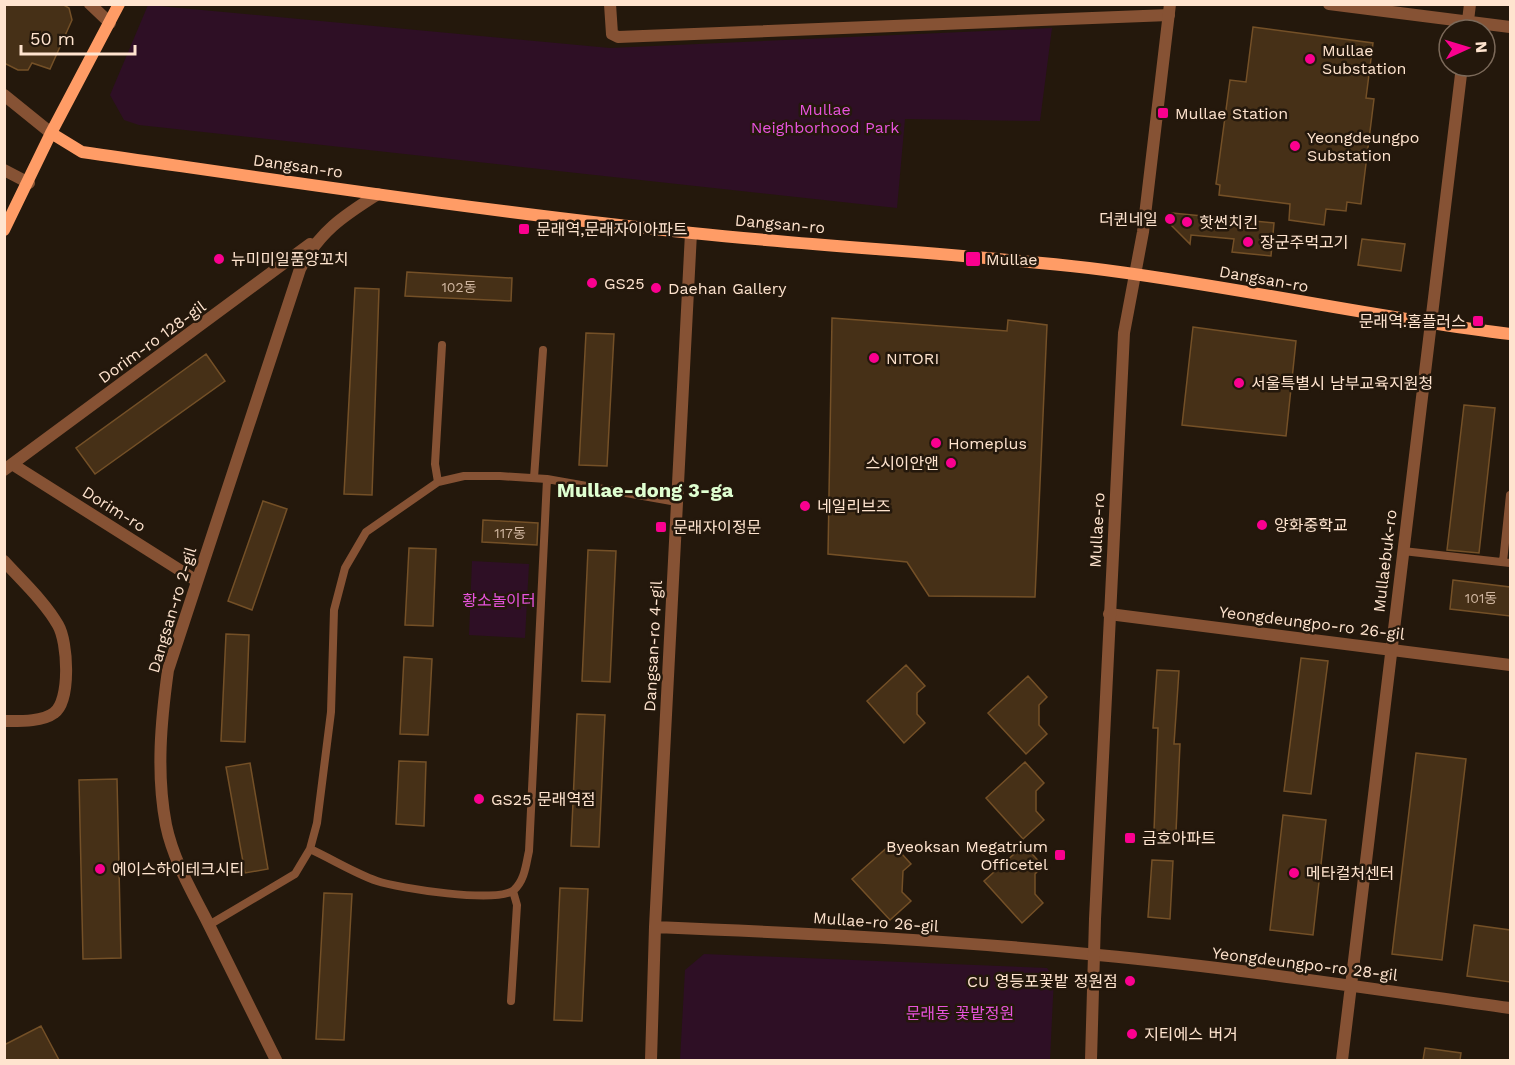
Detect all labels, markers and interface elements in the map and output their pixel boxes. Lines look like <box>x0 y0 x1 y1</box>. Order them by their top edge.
scale bar <box>21 18 135 56</box>
north arrow <box>1437 18 1497 78</box>
text: 50 m <box>30 28 75 49</box>
text: N <box>1472 40 1491 54</box>
place label: Mullae Substation <box>1322 41 1406 78</box>
marker: Mullae Substation <box>1303 52 1317 66</box>
park label: Mullae Neighborhood Park <box>751 100 899 137</box>
place label: Mullae Station <box>1175 104 1288 123</box>
marker: Mullae Station <box>1156 106 1170 120</box>
place label: Yeongdeungpo Substation <box>1307 128 1419 165</box>
marker: Yeongdeungpo Substation <box>1288 139 1302 153</box>
street label: Dangsan-ro <box>252 150 344 182</box>
place label: 더퀸네일 <box>1099 210 1158 229</box>
street label: Dangsan-ro <box>734 211 826 237</box>
marker: 더퀸네일 <box>1163 212 1177 226</box>
place label: 핫썬치킨 <box>1199 213 1258 232</box>
marker: 핫썬치킨 <box>1180 215 1194 229</box>
place label: 문래역,문래자이아파트 <box>536 220 687 239</box>
marker: 문래역,문래자이아파트 <box>517 222 531 236</box>
place label: 장군주먹고기 <box>1260 233 1348 252</box>
marker: 장군주먹고기 <box>1241 235 1255 249</box>
place label: 뉴미미일품양꼬치 <box>231 250 349 269</box>
marker: Mullae <box>964 250 982 268</box>
place label: Mullae <box>986 250 1038 269</box>
marker: 뉴미미일품양꼬치 <box>212 252 226 266</box>
street label: Dangsan-ro <box>1218 262 1310 296</box>
place label: GS25 <box>604 274 644 293</box>
marker: GS25 <box>585 276 599 290</box>
house number: 102동 <box>441 279 477 295</box>
place label: Daehan Gallery <box>668 279 787 298</box>
marker: Daehan Gallery <box>649 281 663 295</box>
street label: Dorim-ro 128-gil <box>95 297 209 387</box>
place label: 문래역.홈플러스 <box>1359 312 1466 331</box>
marker: 문래역.홈플러스 <box>1471 314 1485 328</box>
place label: NITORI <box>886 349 939 368</box>
marker: NITORI <box>867 351 881 365</box>
place label: 서울특별시 남부교육지원청 <box>1251 374 1433 393</box>
marker: 서울특별시 남부교육지원청 <box>1232 376 1246 390</box>
place label: Homeplus <box>948 434 1027 453</box>
marker: Homeplus <box>929 436 943 450</box>
place label: 스시이안앤 <box>865 454 939 473</box>
marker: 스시이안앤 <box>944 456 958 470</box>
district label: Mullae-dong 3-ga <box>557 478 734 502</box>
street label: Dorim-ro <box>79 482 149 536</box>
street label: Mullae-ro <box>1086 492 1108 568</box>
place label: 네일리브즈 <box>817 497 891 516</box>
marker: 네일리브즈 <box>798 499 812 513</box>
street label: Mullaebuk-ro <box>1369 508 1401 614</box>
place label: 양화중학교 <box>1274 516 1348 535</box>
place label: 문래자이정문 <box>673 518 762 537</box>
marker: 양화중학교 <box>1255 518 1269 532</box>
marker: 문래자이정문 <box>654 520 668 534</box>
house number: 117동 <box>494 525 526 541</box>
street label: Dangsan-ro 2-gil <box>144 545 200 675</box>
street label: Dangsan-ro 4-gil <box>640 580 666 712</box>
house number: 101동 <box>1465 590 1497 606</box>
park label: 황소놀이터 <box>462 591 536 610</box>
street label: Yeongdeungpo-ro 26-gil <box>1218 602 1406 644</box>
place label: GS25 문래역점 <box>491 790 596 809</box>
marker: GS25 문래역점 <box>472 792 486 806</box>
place label: 금호아파트 <box>1142 829 1216 848</box>
marker: 금호아파트 <box>1123 831 1137 845</box>
place label: Byeoksan Megatrium Officetel <box>886 837 1048 874</box>
marker: Byeoksan Megatrium Officetel <box>1053 848 1067 862</box>
place label: 에이스하이테크시티 <box>112 860 244 879</box>
marker: 에이스하이테크시티 <box>93 862 107 876</box>
place label: 메타컬처센터 <box>1306 864 1394 883</box>
marker: 메타컬처센터 <box>1287 866 1301 880</box>
street label: Mullae-ro 26-gil <box>813 908 940 936</box>
street label: Yeongdeungpo-ro 28-gil <box>1211 943 1399 985</box>
place label: CU 영등포꽃밭 정원점 <box>967 972 1118 991</box>
marker: CU 영등포꽃밭 정원점 <box>1123 974 1137 988</box>
park label: 문래동 꽃밭정원 <box>906 1004 1014 1023</box>
place label: 지티에스 버거 <box>1144 1025 1238 1044</box>
marker: 지티에스 버거 <box>1125 1027 1139 1041</box>

